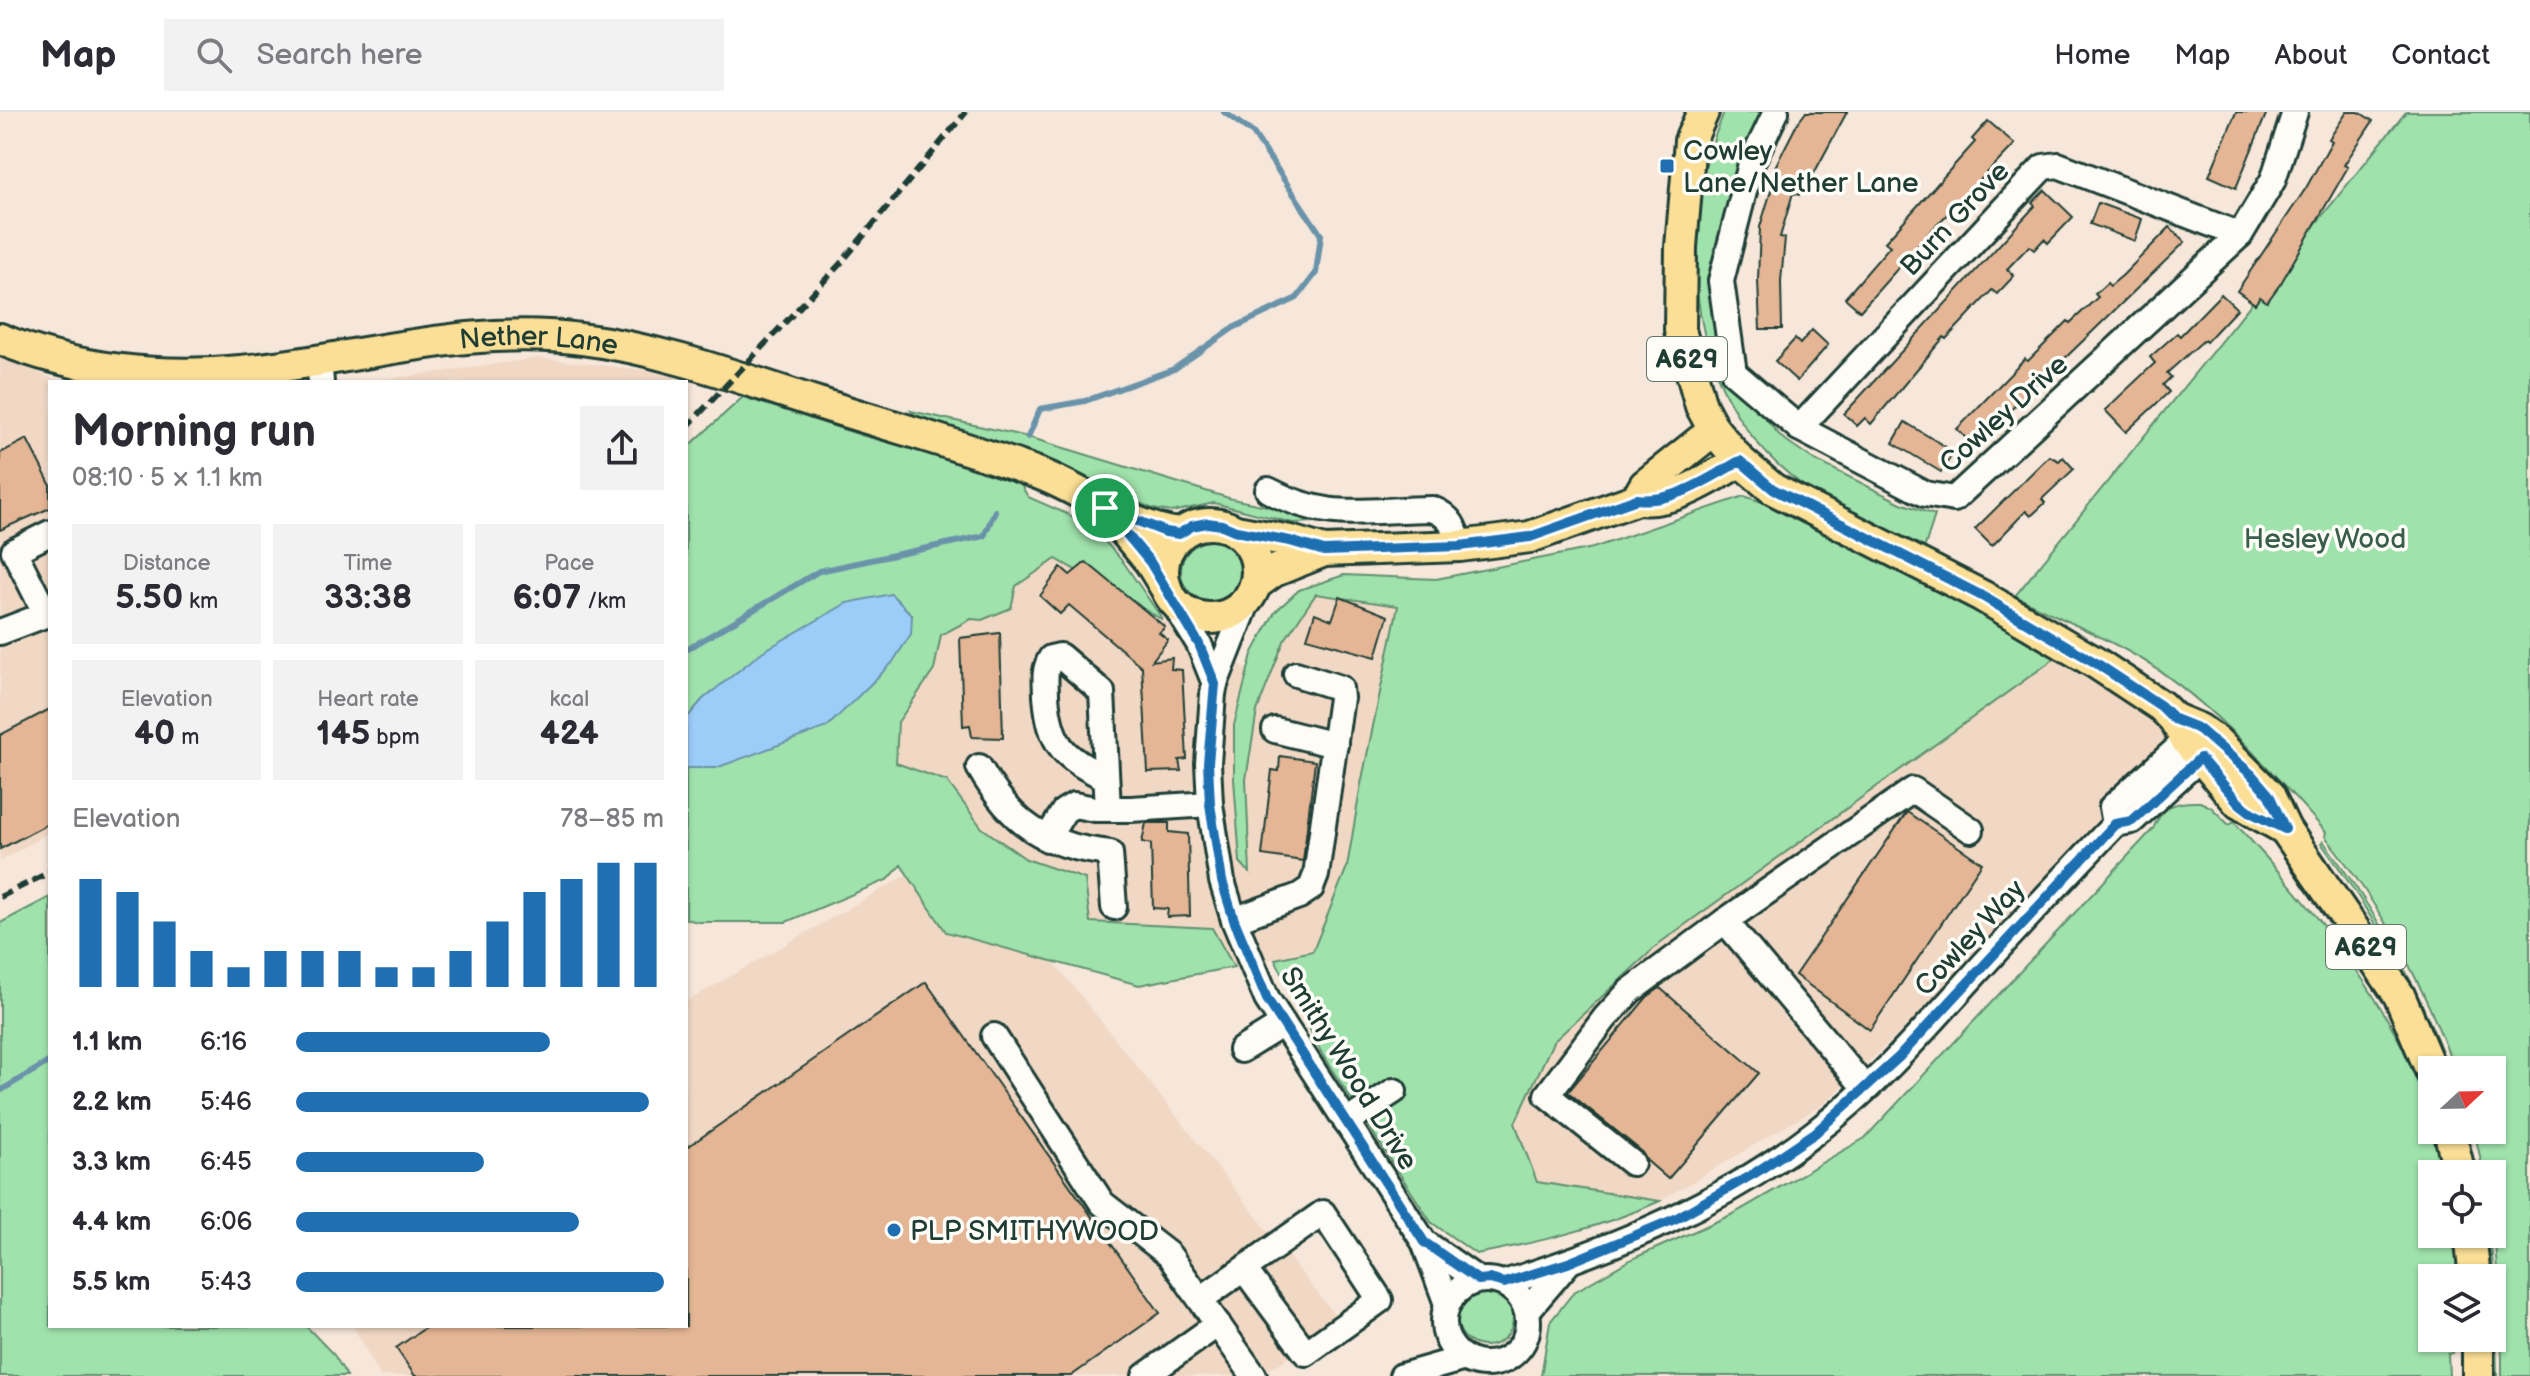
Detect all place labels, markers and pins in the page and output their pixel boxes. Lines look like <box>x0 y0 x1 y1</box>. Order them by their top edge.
place label: Cowley Lane/Nether Lane <box>1683 135 1919 200</box>
marker: Cowley Lane/Nether Lane <box>1658 157 1676 175</box>
pin <box>1071 474 1139 542</box>
place label: PLP SMITHYWOOD <box>910 1215 1159 1248</box>
marker: PLP SMITHYWOOD <box>885 1221 903 1239</box>

